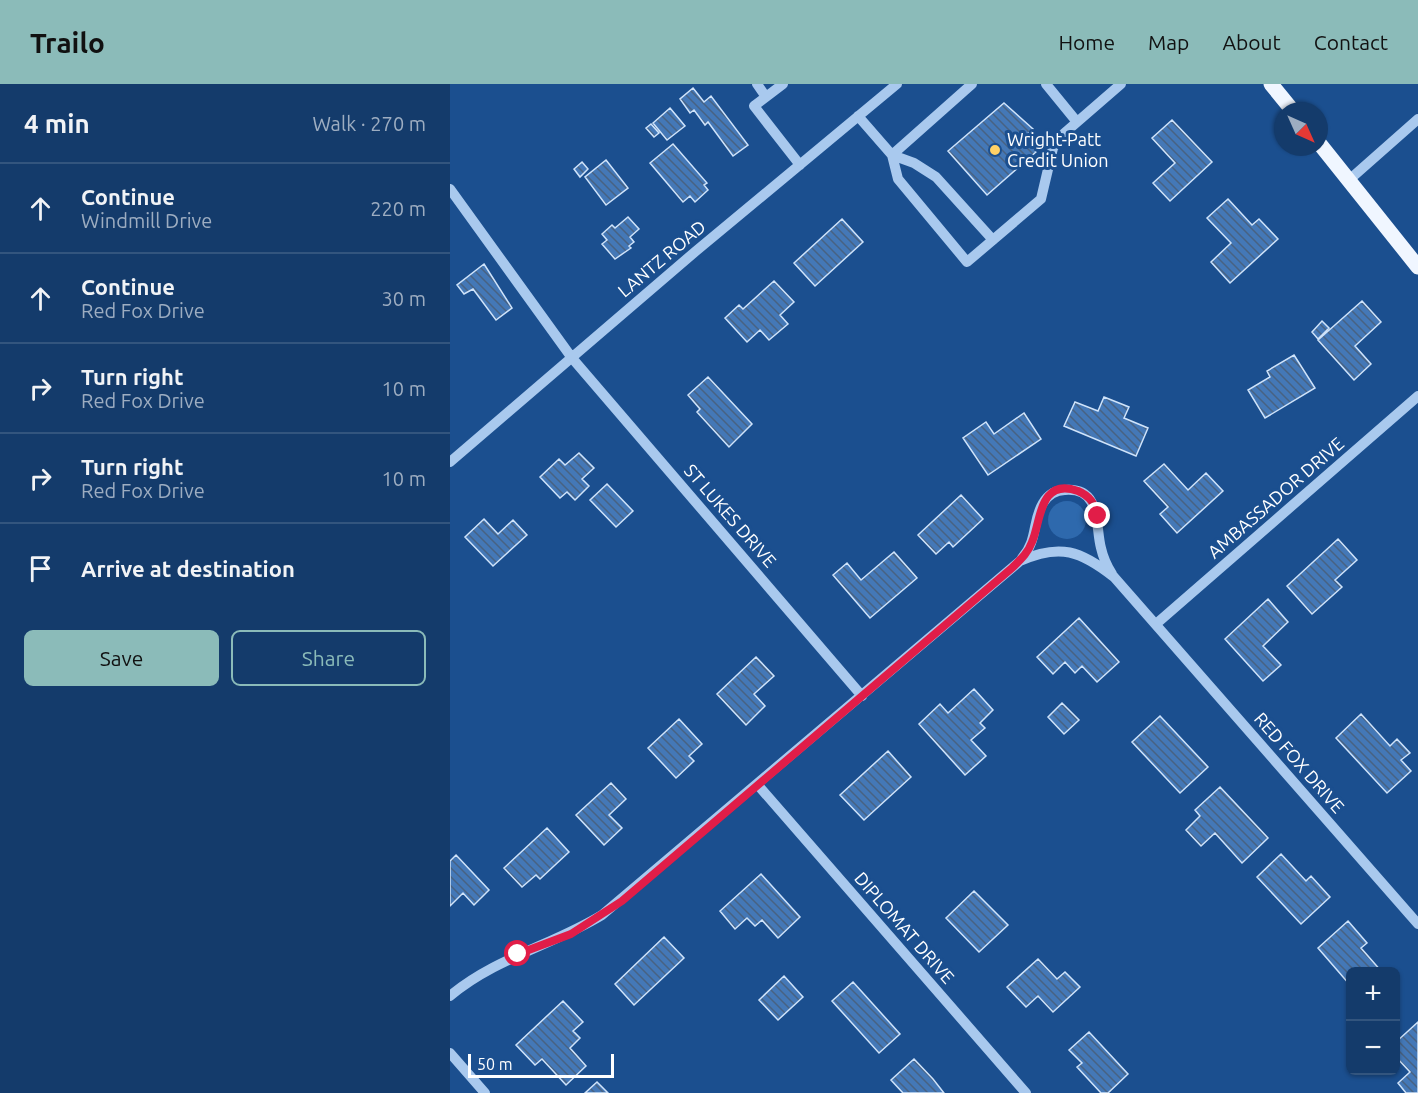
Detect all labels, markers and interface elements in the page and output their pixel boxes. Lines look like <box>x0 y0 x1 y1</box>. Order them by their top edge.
text: Trailo <box>30 27 105 58</box>
text: Home <box>1058 30 1115 54</box>
text: Map <box>1148 30 1189 54</box>
text: About <box>1222 30 1281 54</box>
text: Contact <box>1314 30 1388 54</box>
north arrow <box>1274 102 1328 156</box>
text: 4 min <box>24 109 90 138</box>
text: Walk · 270 m <box>313 112 426 135</box>
place label: Wright-Patt Credit Union <box>1007 129 1109 170</box>
marker: Wright-Patt Credit Union <box>988 143 1002 157</box>
text: Continue <box>81 184 175 209</box>
icon: ahead <box>24 192 57 225</box>
text: 220 m <box>370 197 426 220</box>
text: Windmill Drive <box>81 209 212 232</box>
street label: LANTZ ROAD <box>614 216 709 301</box>
text: Continue <box>81 274 175 299</box>
icon: ahead <box>24 282 57 315</box>
text: 30 m <box>382 287 426 310</box>
text: Red Fox Drive <box>81 299 205 322</box>
text: Turn right <box>81 364 183 389</box>
icon: right <box>24 372 57 405</box>
text: 10 m <box>382 377 426 400</box>
text: Red Fox Drive <box>81 389 205 412</box>
street label: AMBASSADOR DRIVE <box>1203 433 1347 562</box>
text: Turn right <box>81 454 183 479</box>
street label: ST LUKES DRIVE <box>681 460 781 571</box>
icon: right <box>24 462 57 495</box>
text: 10 m <box>382 467 426 490</box>
text: Red Fox Drive <box>81 479 205 502</box>
route end <box>1084 502 1110 528</box>
icon: arrive <box>24 552 57 585</box>
text: Arrive at destination <box>81 556 295 581</box>
button: Save <box>24 630 219 686</box>
button: Share <box>231 630 426 686</box>
street label: RED FOX DRIVE <box>1251 708 1349 817</box>
street label: DIPLOMAT DRIVE <box>851 867 959 987</box>
route start <box>504 940 530 966</box>
map controls <box>1346 967 1400 1075</box>
button: + <box>1346 967 1400 1021</box>
button: − <box>1346 1021 1400 1075</box>
scale bar <box>468 1051 614 1078</box>
text: 50 m <box>477 1055 513 1073</box>

